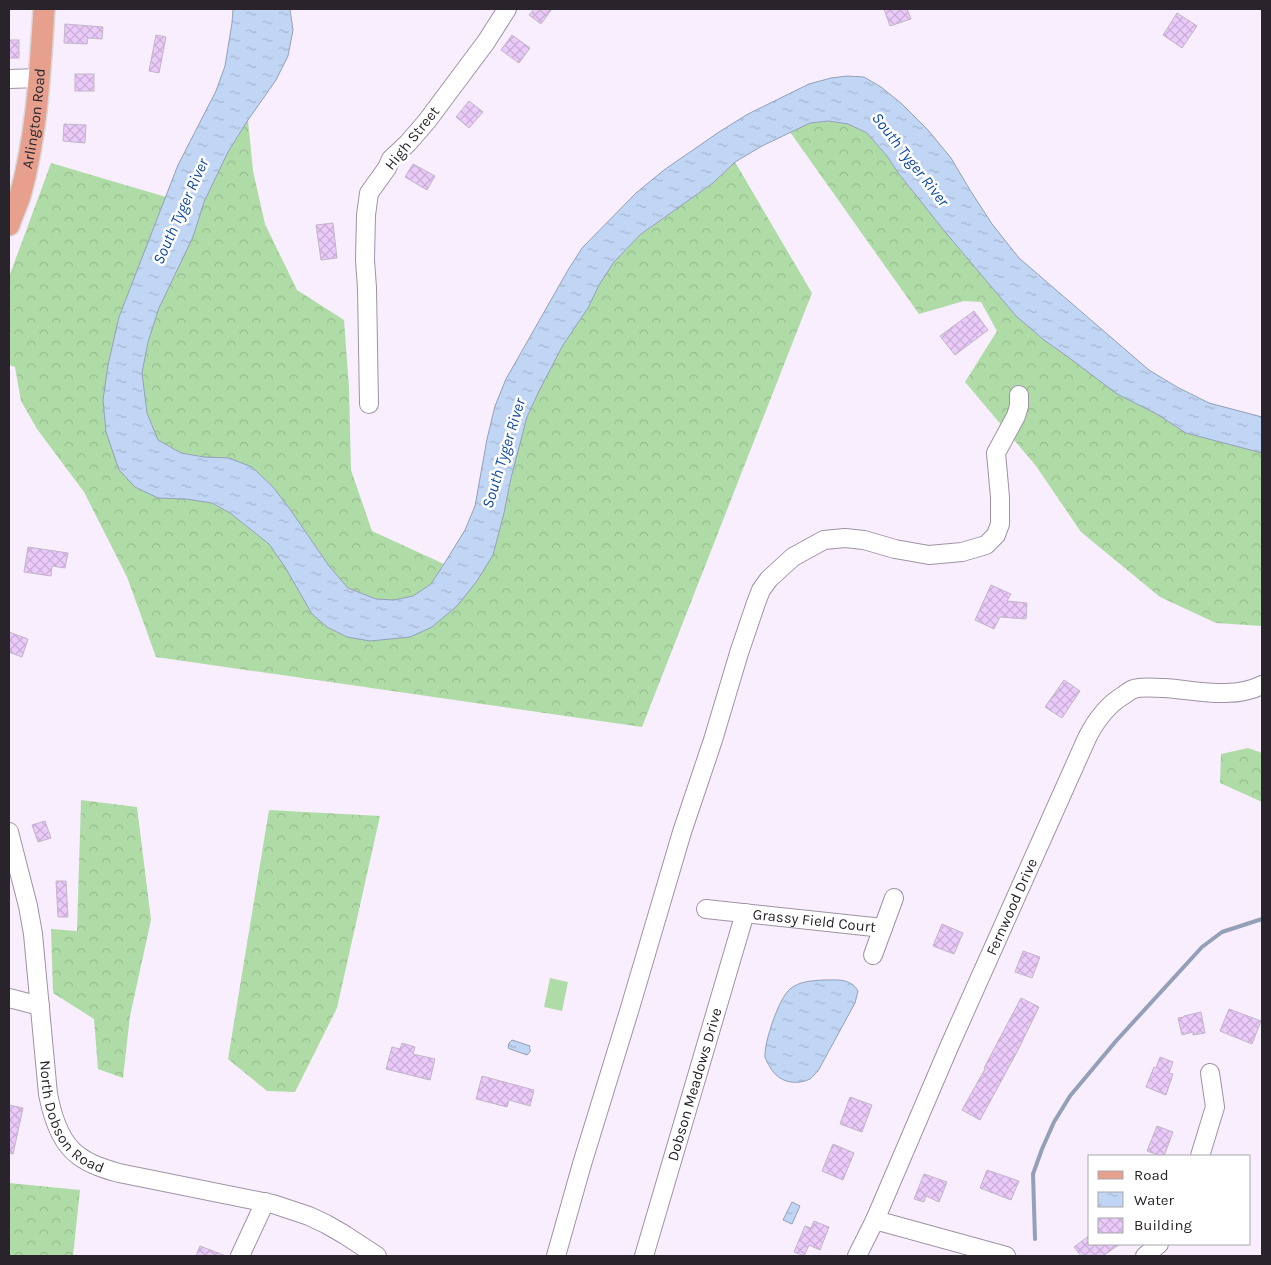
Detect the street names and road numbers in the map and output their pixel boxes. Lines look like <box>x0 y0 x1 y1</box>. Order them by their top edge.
street label: Arlington Road <box>18 67 49 170</box>
street label: High Street <box>381 102 443 173</box>
street label: Fernwood Drive <box>982 855 1041 958</box>
street label: Grassy Field Court <box>752 905 877 936</box>
street label: Dobson Meadows Drive <box>663 1006 726 1163</box>
street label: North Dobson Road <box>36 1060 107 1177</box>

